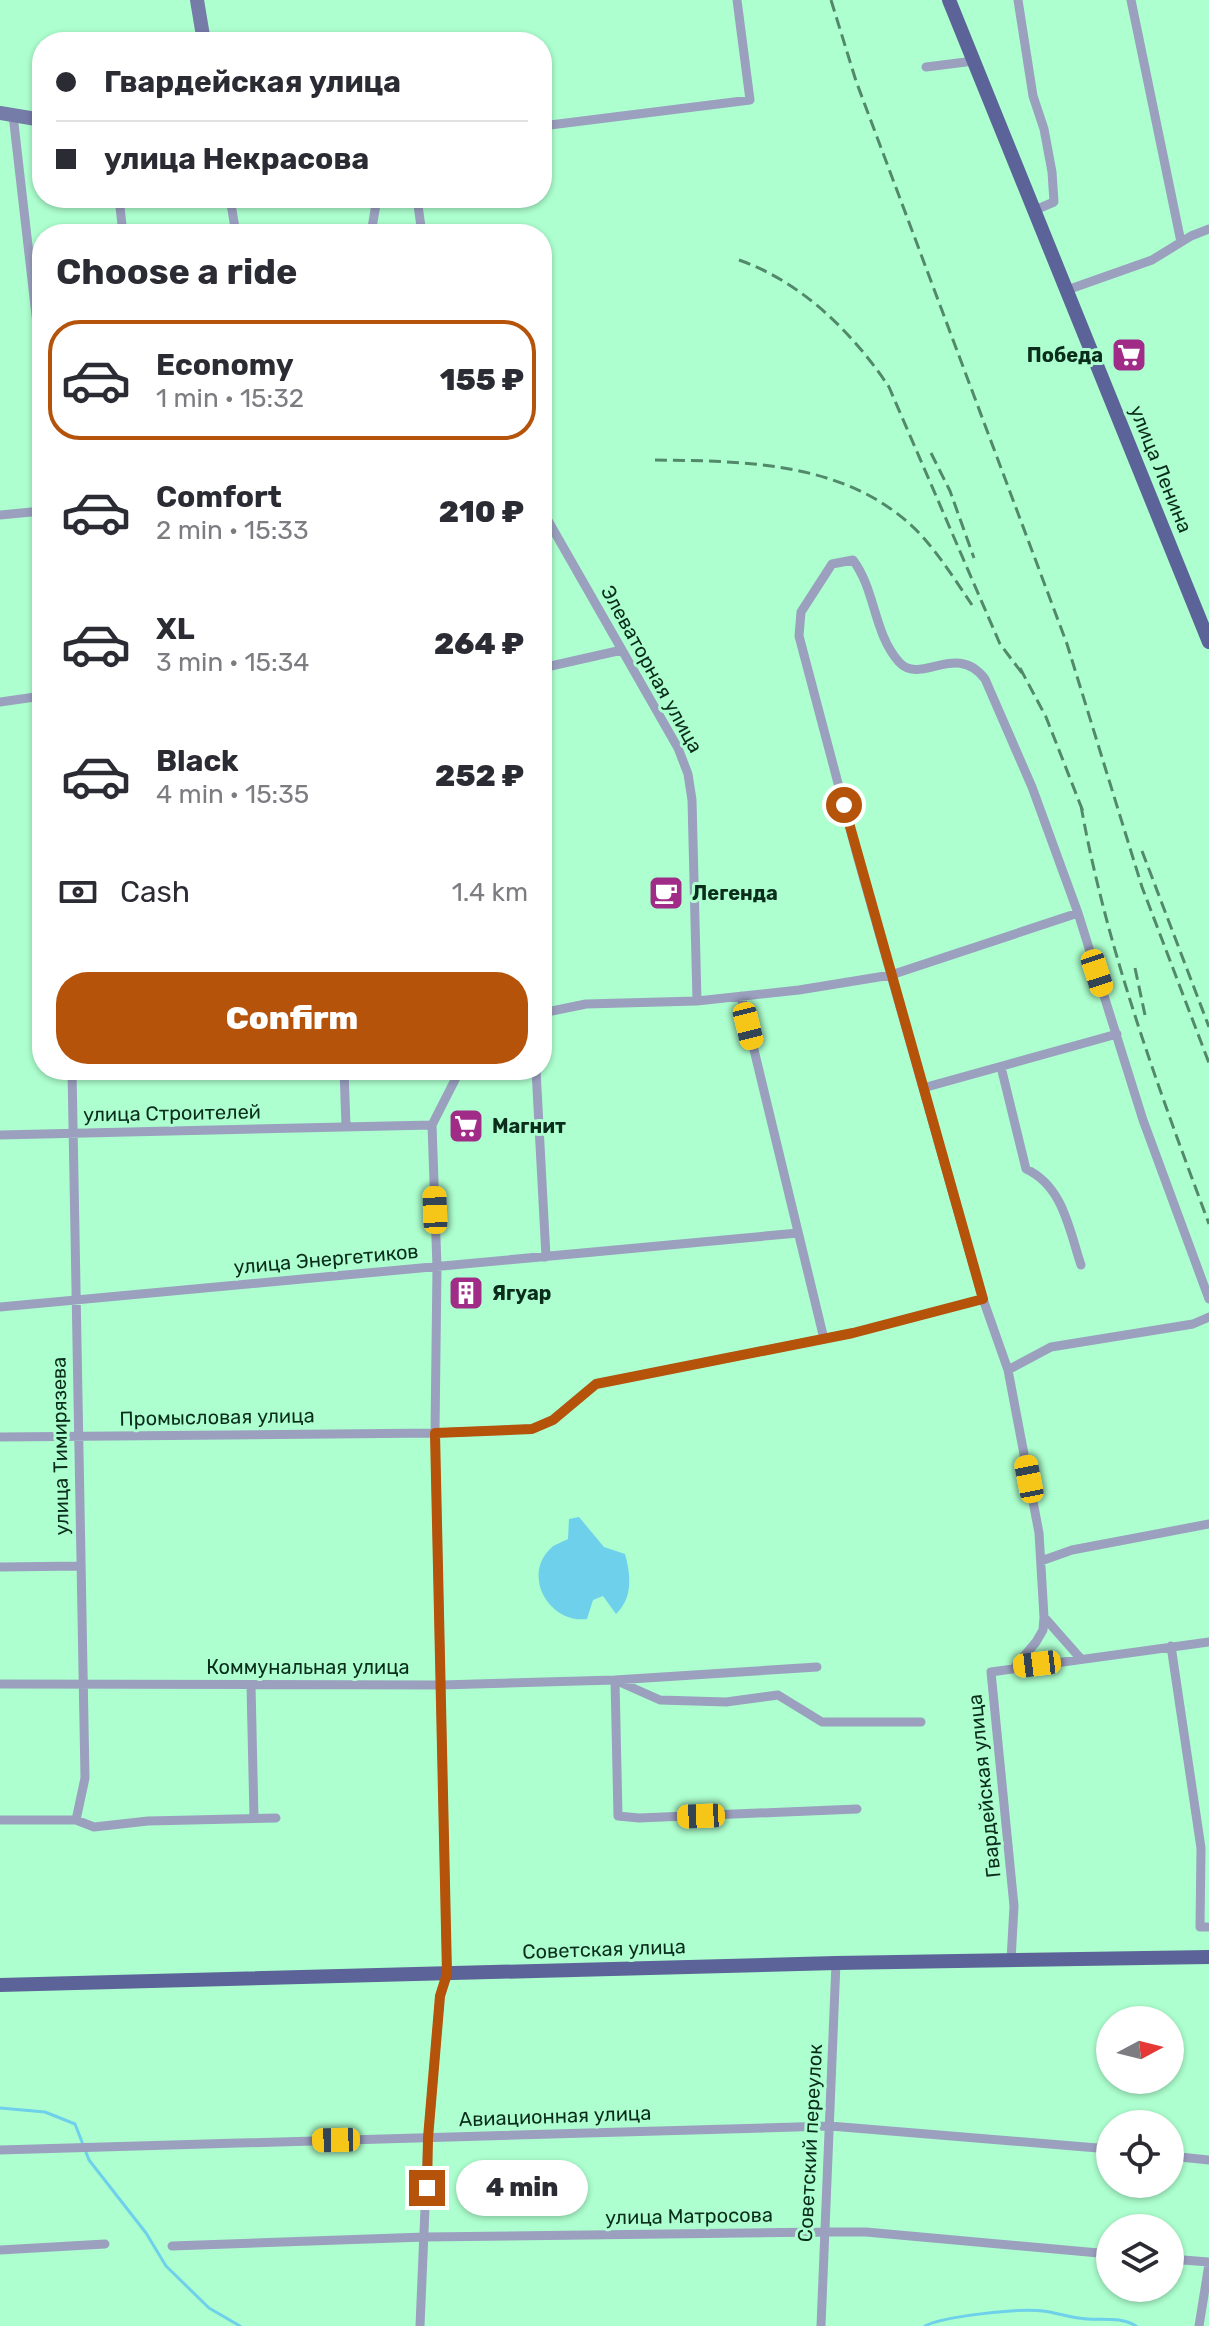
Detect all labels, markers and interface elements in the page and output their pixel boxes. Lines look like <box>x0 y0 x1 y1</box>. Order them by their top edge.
text: Гвардейская улица <box>104 64 401 100</box>
text: улица Некрасова <box>104 141 369 177</box>
text: Choose a ride <box>56 250 297 293</box>
supermarket icon: Победа <box>1110 336 1148 374</box>
place label: Победа <box>1027 343 1103 367</box>
icon: car <box>60 344 132 416</box>
text: Economy <box>156 347 294 383</box>
text: 155 ₽ <box>440 362 524 398</box>
text: 1 min · 15:32 <box>156 383 304 414</box>
street label: улица Ленина <box>1125 402 1197 536</box>
icon: car <box>60 476 132 548</box>
text: Comfort <box>156 479 282 515</box>
text: 210 ₽ <box>439 494 524 530</box>
text: 2 min · 15:33 <box>156 515 309 546</box>
street label: Элеваторная улица <box>596 581 708 757</box>
icon: car <box>60 608 132 680</box>
text: XL <box>156 611 195 647</box>
text: 264 ₽ <box>434 626 524 662</box>
text: 3 min · 15:34 <box>156 647 309 678</box>
icon: car <box>60 740 132 812</box>
text: Black <box>156 743 239 779</box>
text: 252 ₽ <box>435 758 524 794</box>
text: 4 min · 15:35 <box>156 779 309 810</box>
route start <box>826 787 862 823</box>
icon: cash <box>56 870 100 914</box>
text: Cash <box>120 874 190 910</box>
cafe icon: Легенда <box>647 874 685 912</box>
text: 1.4 km <box>452 877 528 908</box>
place label: Легенда <box>692 881 778 905</box>
car <box>1078 946 1116 1000</box>
button: Confirm <box>56 972 528 1064</box>
car <box>731 1000 765 1052</box>
street label: улица Строителей <box>83 1099 261 1127</box>
supermarket icon: Магнит <box>447 1107 485 1145</box>
place label: Магнит <box>492 1114 566 1138</box>
car <box>422 1186 448 1234</box>
street label: улица Энергетиков <box>233 1239 419 1279</box>
building icon: Ягуар <box>447 1274 485 1312</box>
place label: Ягуар <box>492 1281 551 1305</box>
street label: улица Тимирязева <box>46 1357 74 1535</box>
street label: Промысловая улица <box>119 1403 315 1431</box>
car <box>1013 1453 1045 1505</box>
car <box>1012 1649 1062 1679</box>
street label: Коммунальная улица <box>206 1655 410 1679</box>
street label: Гвардейская улица <box>962 1693 1006 1879</box>
car <box>677 1803 725 1829</box>
street label: Советская улица <box>522 1934 686 1964</box>
north arrow <box>1096 2006 1184 2094</box>
map controls <box>1096 2006 1184 2302</box>
street label: Советский переулок <box>793 2043 827 2243</box>
street label: Авиационная улица <box>458 2101 652 2131</box>
button: locate <box>1096 2110 1184 2198</box>
car <box>312 2128 360 2152</box>
callout: 4 min <box>455 2160 587 2216</box>
route end <box>409 2170 445 2206</box>
text: 4 min <box>486 2172 558 2203</box>
street label: улица Матросова <box>605 2203 773 2229</box>
button: layers <box>1096 2214 1184 2302</box>

